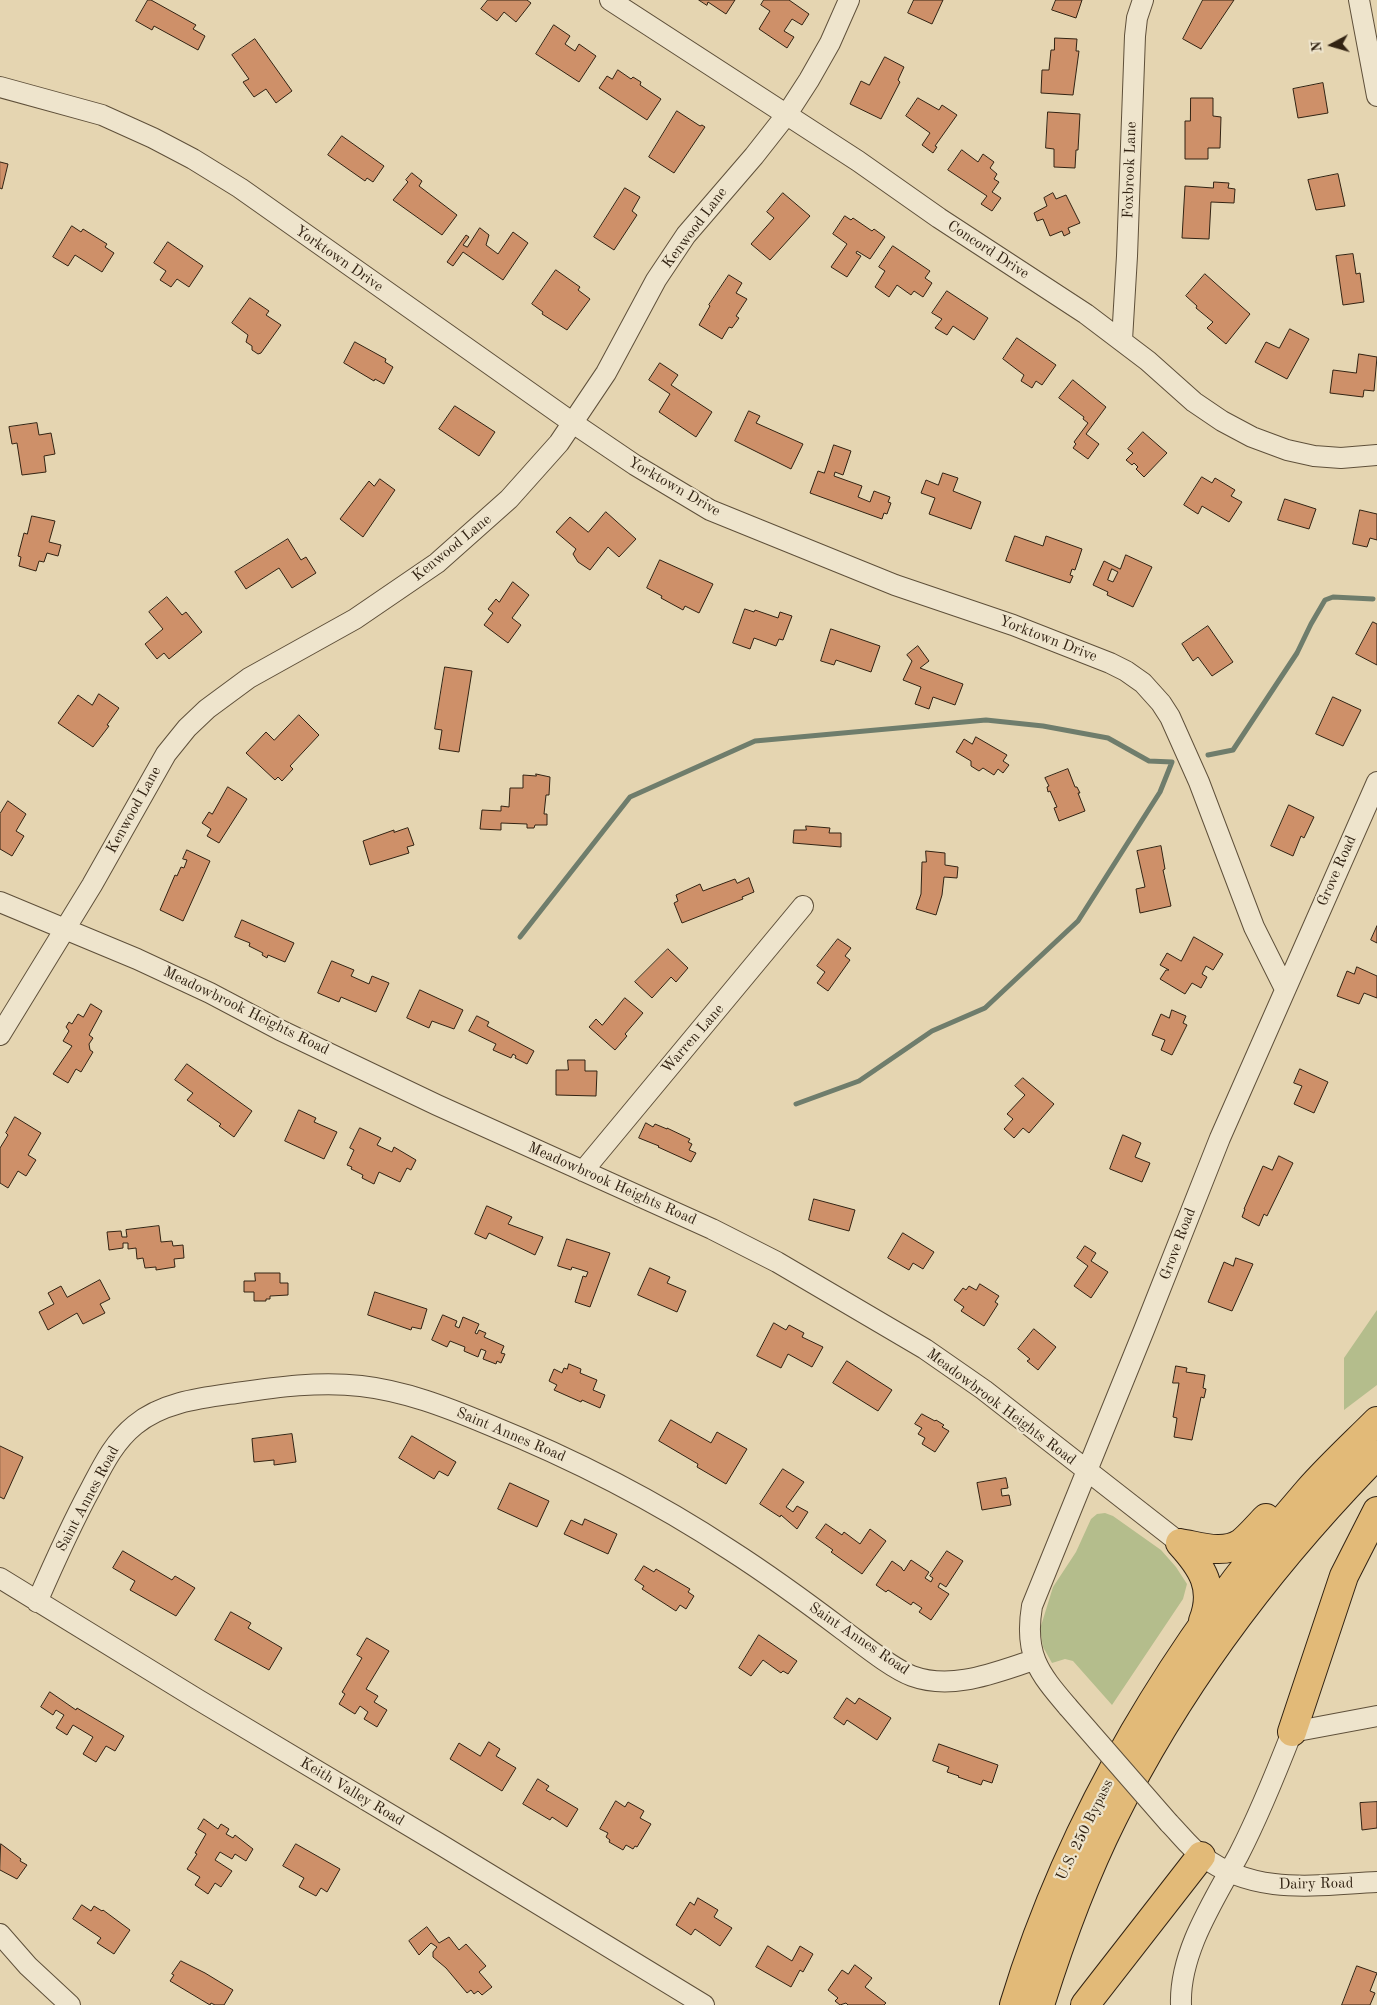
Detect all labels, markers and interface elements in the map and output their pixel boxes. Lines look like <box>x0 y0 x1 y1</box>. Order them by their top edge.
north arrow <box>1307 20 1357 70</box>
text: N <box>1310 41 1325 53</box>
street label: Foxbrook Lane <box>1119 121 1141 219</box>
street label: Kenwood Lane <box>659 184 731 272</box>
street label: Concord Drive <box>944 217 1032 283</box>
street label: Yorktown Drive <box>291 222 387 296</box>
street label: Yorktown Drive <box>625 453 723 521</box>
street label: Kenwood Lane <box>409 511 495 585</box>
street label: Yorktown Drive <box>996 612 1100 666</box>
street label: Kenwood Lane <box>103 763 165 857</box>
street label: Grove Road <box>1313 833 1361 909</box>
street label: Meadowbrook Heights Road <box>160 963 332 1059</box>
street label: Warren Lane <box>658 1001 728 1077</box>
street label: Meadowbrook Heights Road <box>525 1139 699 1229</box>
street label: Grove Road <box>1156 1206 1200 1282</box>
street label: Meadowbrook Heights Road <box>923 1345 1079 1469</box>
street label: Saint Annes Road <box>454 1404 568 1466</box>
street label: Saint Annes Road <box>53 1443 123 1555</box>
street label: Saint Annes Road <box>805 1599 913 1679</box>
street label: Keith Valley Road <box>297 1754 407 1830</box>
street label: U.S. 250 Bypass <box>1053 1776 1117 1884</box>
street label: Dairy Road <box>1278 1874 1354 1894</box>

